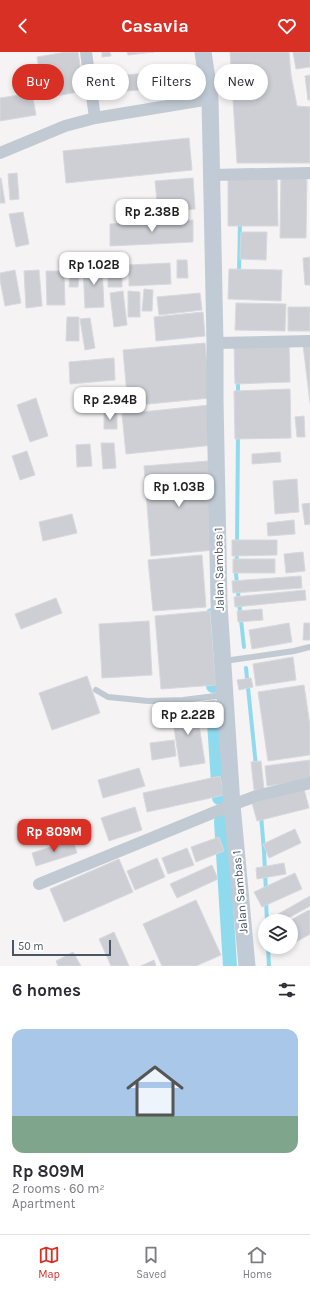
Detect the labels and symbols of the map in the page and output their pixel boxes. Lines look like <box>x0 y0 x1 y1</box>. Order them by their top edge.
pin: Rp 2.38B <box>111 199 193 233</box>
pin: Rp 1.02B <box>53 252 135 286</box>
pin: Rp 2.94B <box>69 387 151 421</box>
pin: Rp 1.03B <box>138 474 220 508</box>
street label: Jalan Sambas 1 <box>211 527 227 611</box>
pin: Rp 2.22B <box>147 702 229 736</box>
pin: Rp 809M <box>17 819 91 853</box>
street label: Jalan Sambas 1 <box>229 850 251 934</box>
scale bar <box>12 938 111 957</box>

